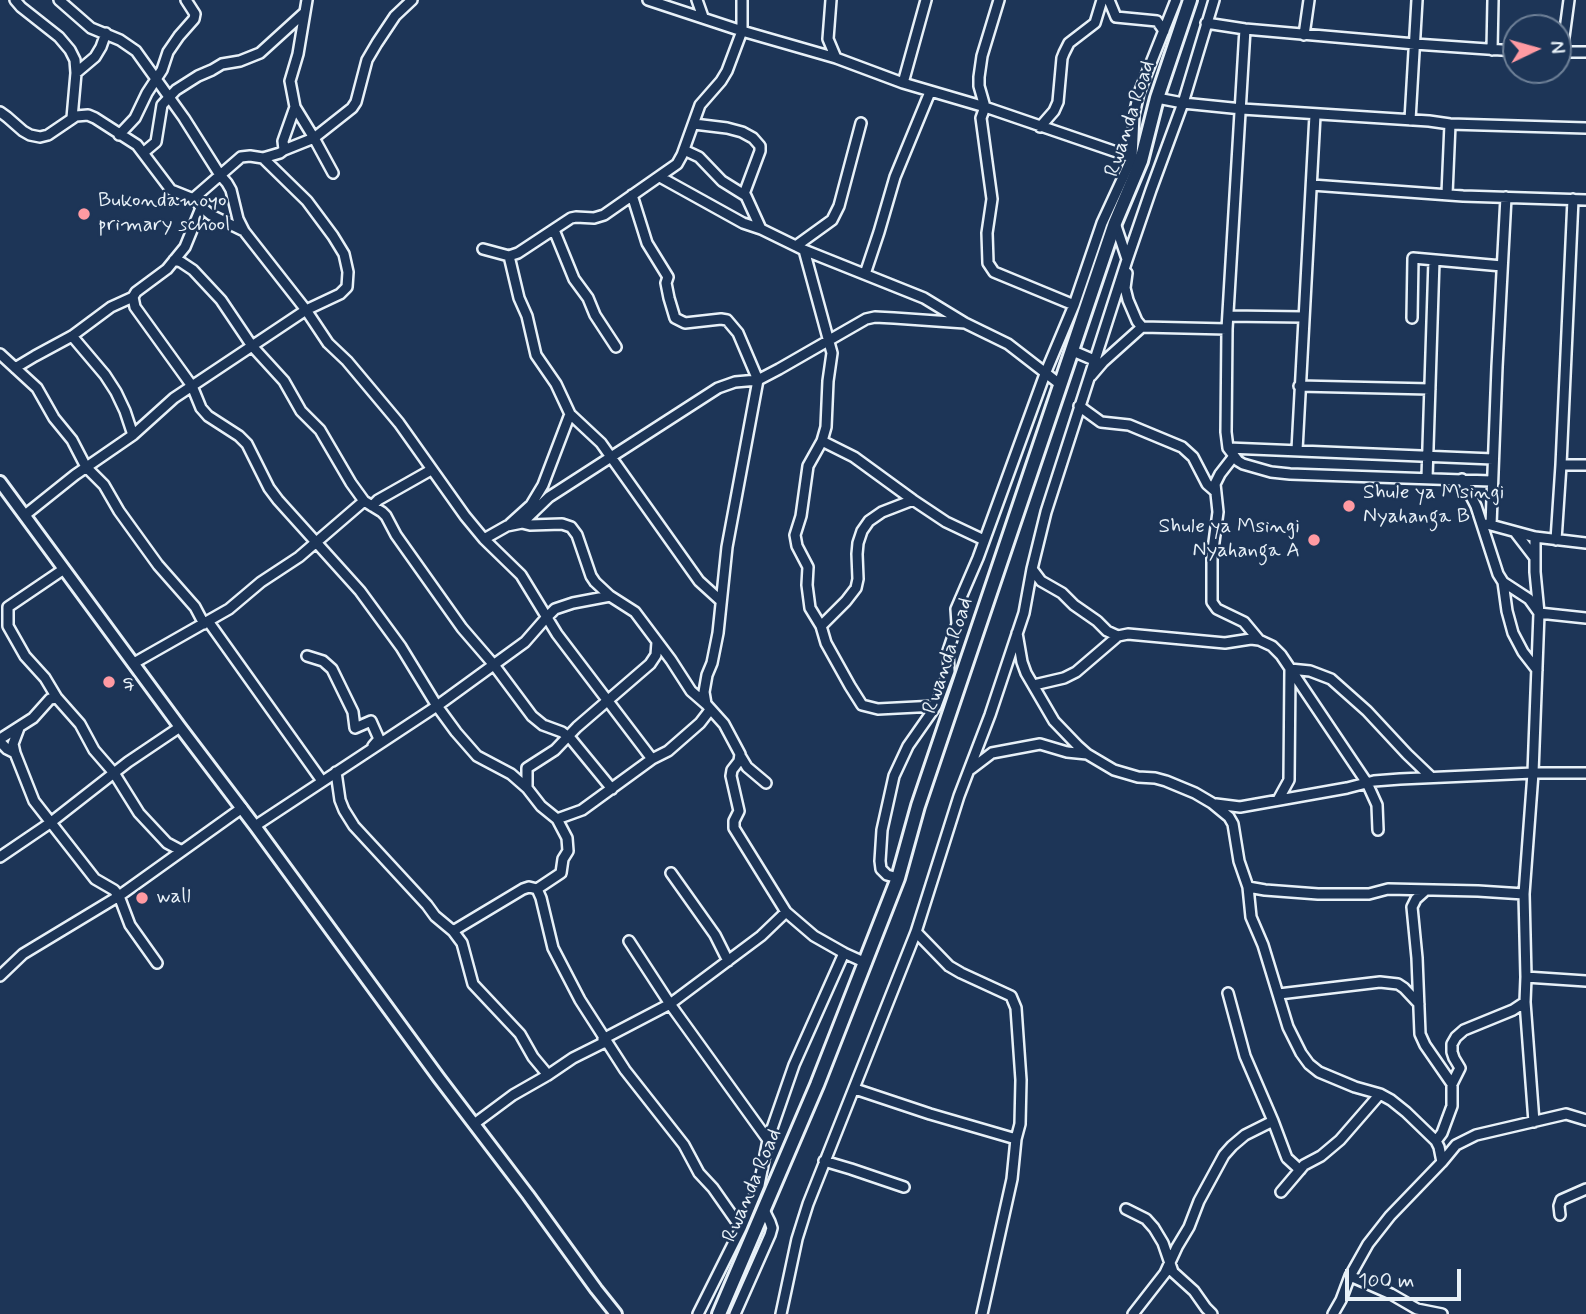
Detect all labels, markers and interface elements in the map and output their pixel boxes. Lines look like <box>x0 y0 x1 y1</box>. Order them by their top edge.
north arrow <box>1502 14 1572 84</box>
text: N <box>1543 40 1569 55</box>
street label: Rwanda Road <box>1100 58 1162 180</box>
place label: Bukondamoyo primary school <box>98 189 230 239</box>
marker: Bukondamoyo primary school <box>76 206 92 222</box>
place label: Shule ya Msingi Nyahanga B <box>1363 481 1504 531</box>
marker: Shule ya Msingi Nyahanga B <box>1341 498 1357 514</box>
place label: Shule ya Msingi Nyahanga A <box>1159 515 1300 565</box>
marker: Shule ya Msingi Nyahanga A <box>1306 532 1322 548</box>
street label: Rwanda Road <box>918 595 980 717</box>
place label: q <box>123 669 134 695</box>
marker: q <box>101 674 117 690</box>
place label: wall <box>156 885 191 911</box>
marker: wall <box>134 890 150 906</box>
street label: Rwanda Road <box>718 1125 788 1247</box>
scale bar <box>1348 1254 1464 1298</box>
text: 100 m <box>1358 1267 1414 1295</box>

